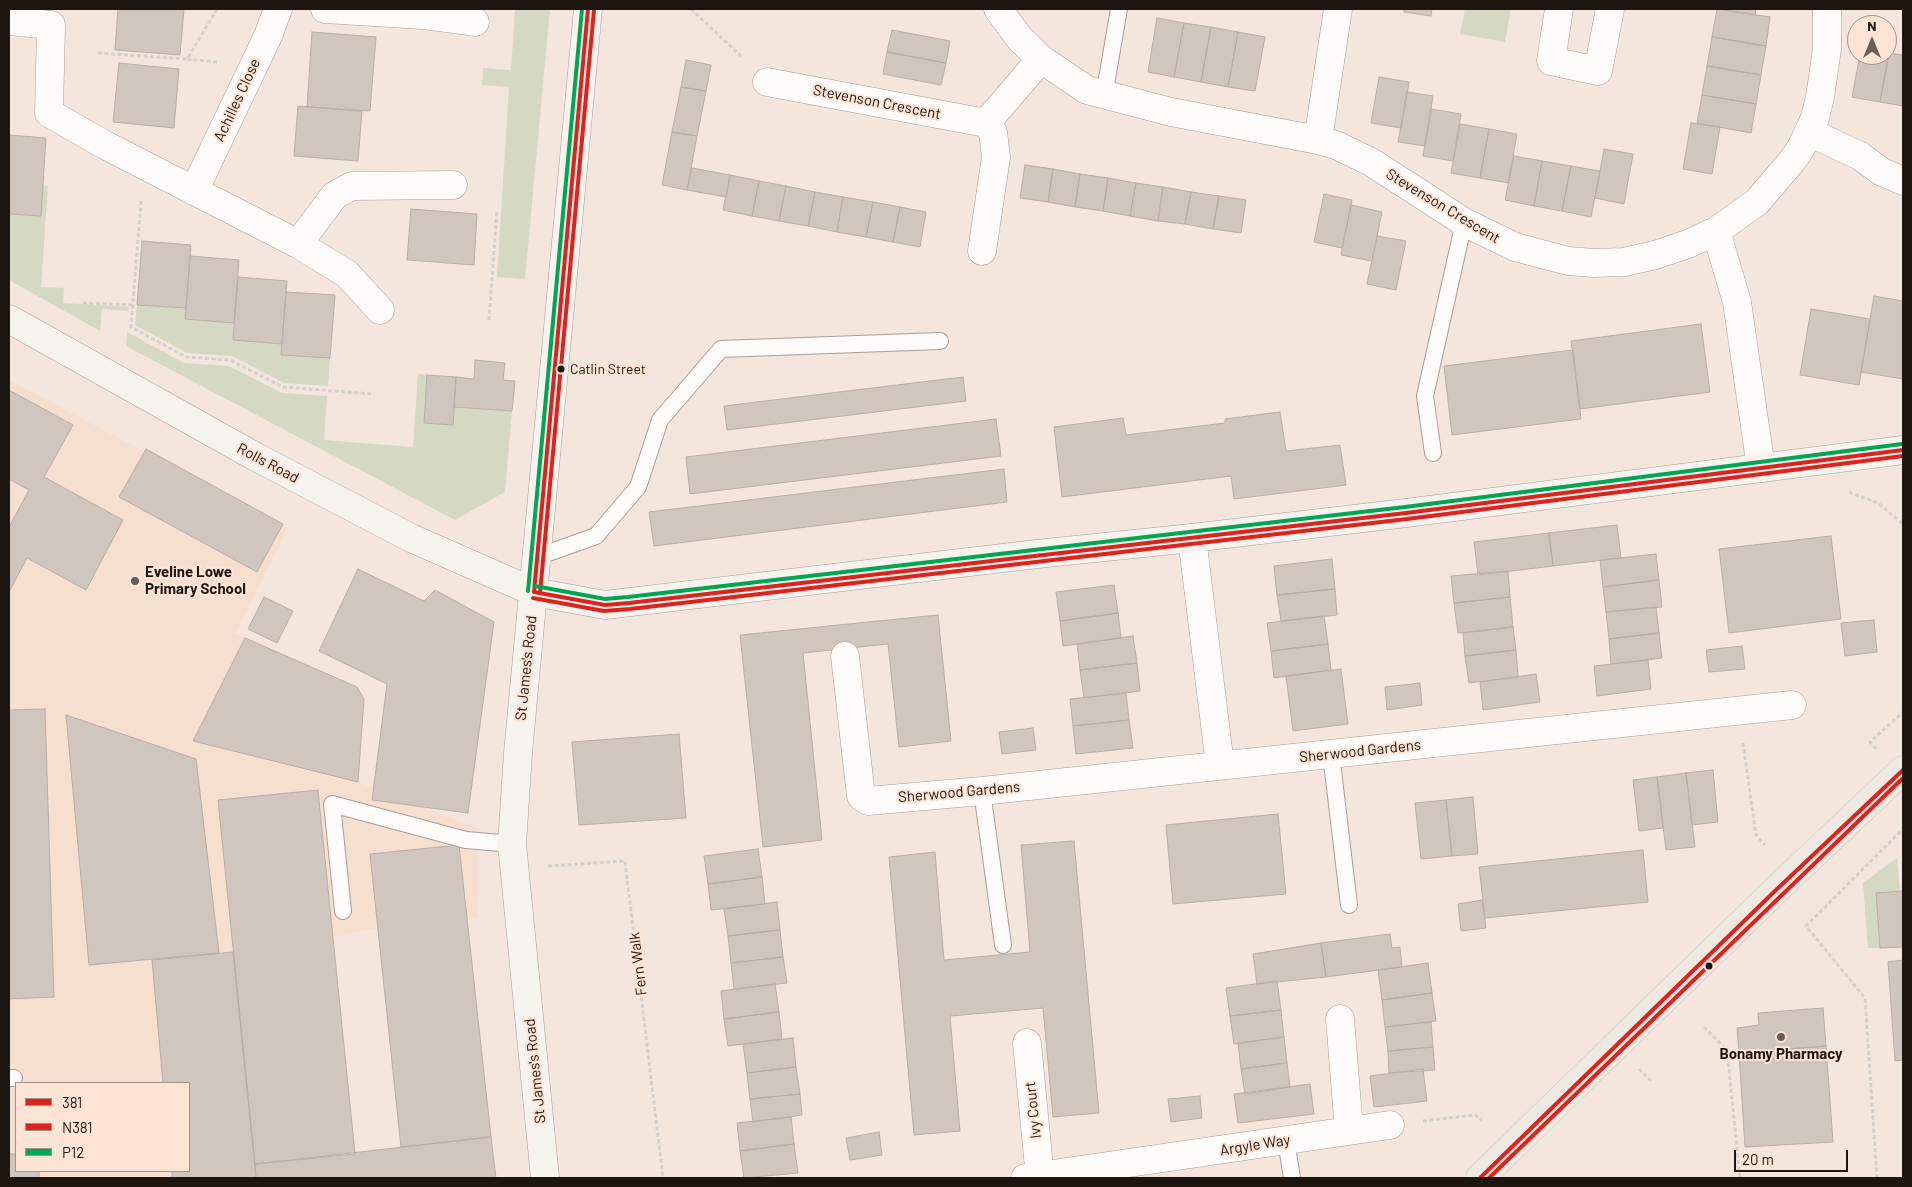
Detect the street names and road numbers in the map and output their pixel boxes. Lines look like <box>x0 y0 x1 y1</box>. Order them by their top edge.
street label: Achilles Close <box>210 56 264 144</box>
street label: Stevenson Crescent <box>811 81 943 123</box>
street label: Stevenson Crescent <box>1383 165 1503 247</box>
street label: Rolls Road <box>234 439 302 487</box>
street label: St James's Road <box>512 615 540 721</box>
street label: Sherwood Gardens <box>1298 736 1422 766</box>
street label: Sherwood Gardens <box>897 778 1021 806</box>
street label: Fern Walk <box>625 931 651 997</box>
street label: St James's Road <box>521 1018 549 1124</box>
street label: Ivy Court <box>1021 1081 1045 1139</box>
street label: Argyle Way <box>1219 1131 1291 1159</box>

